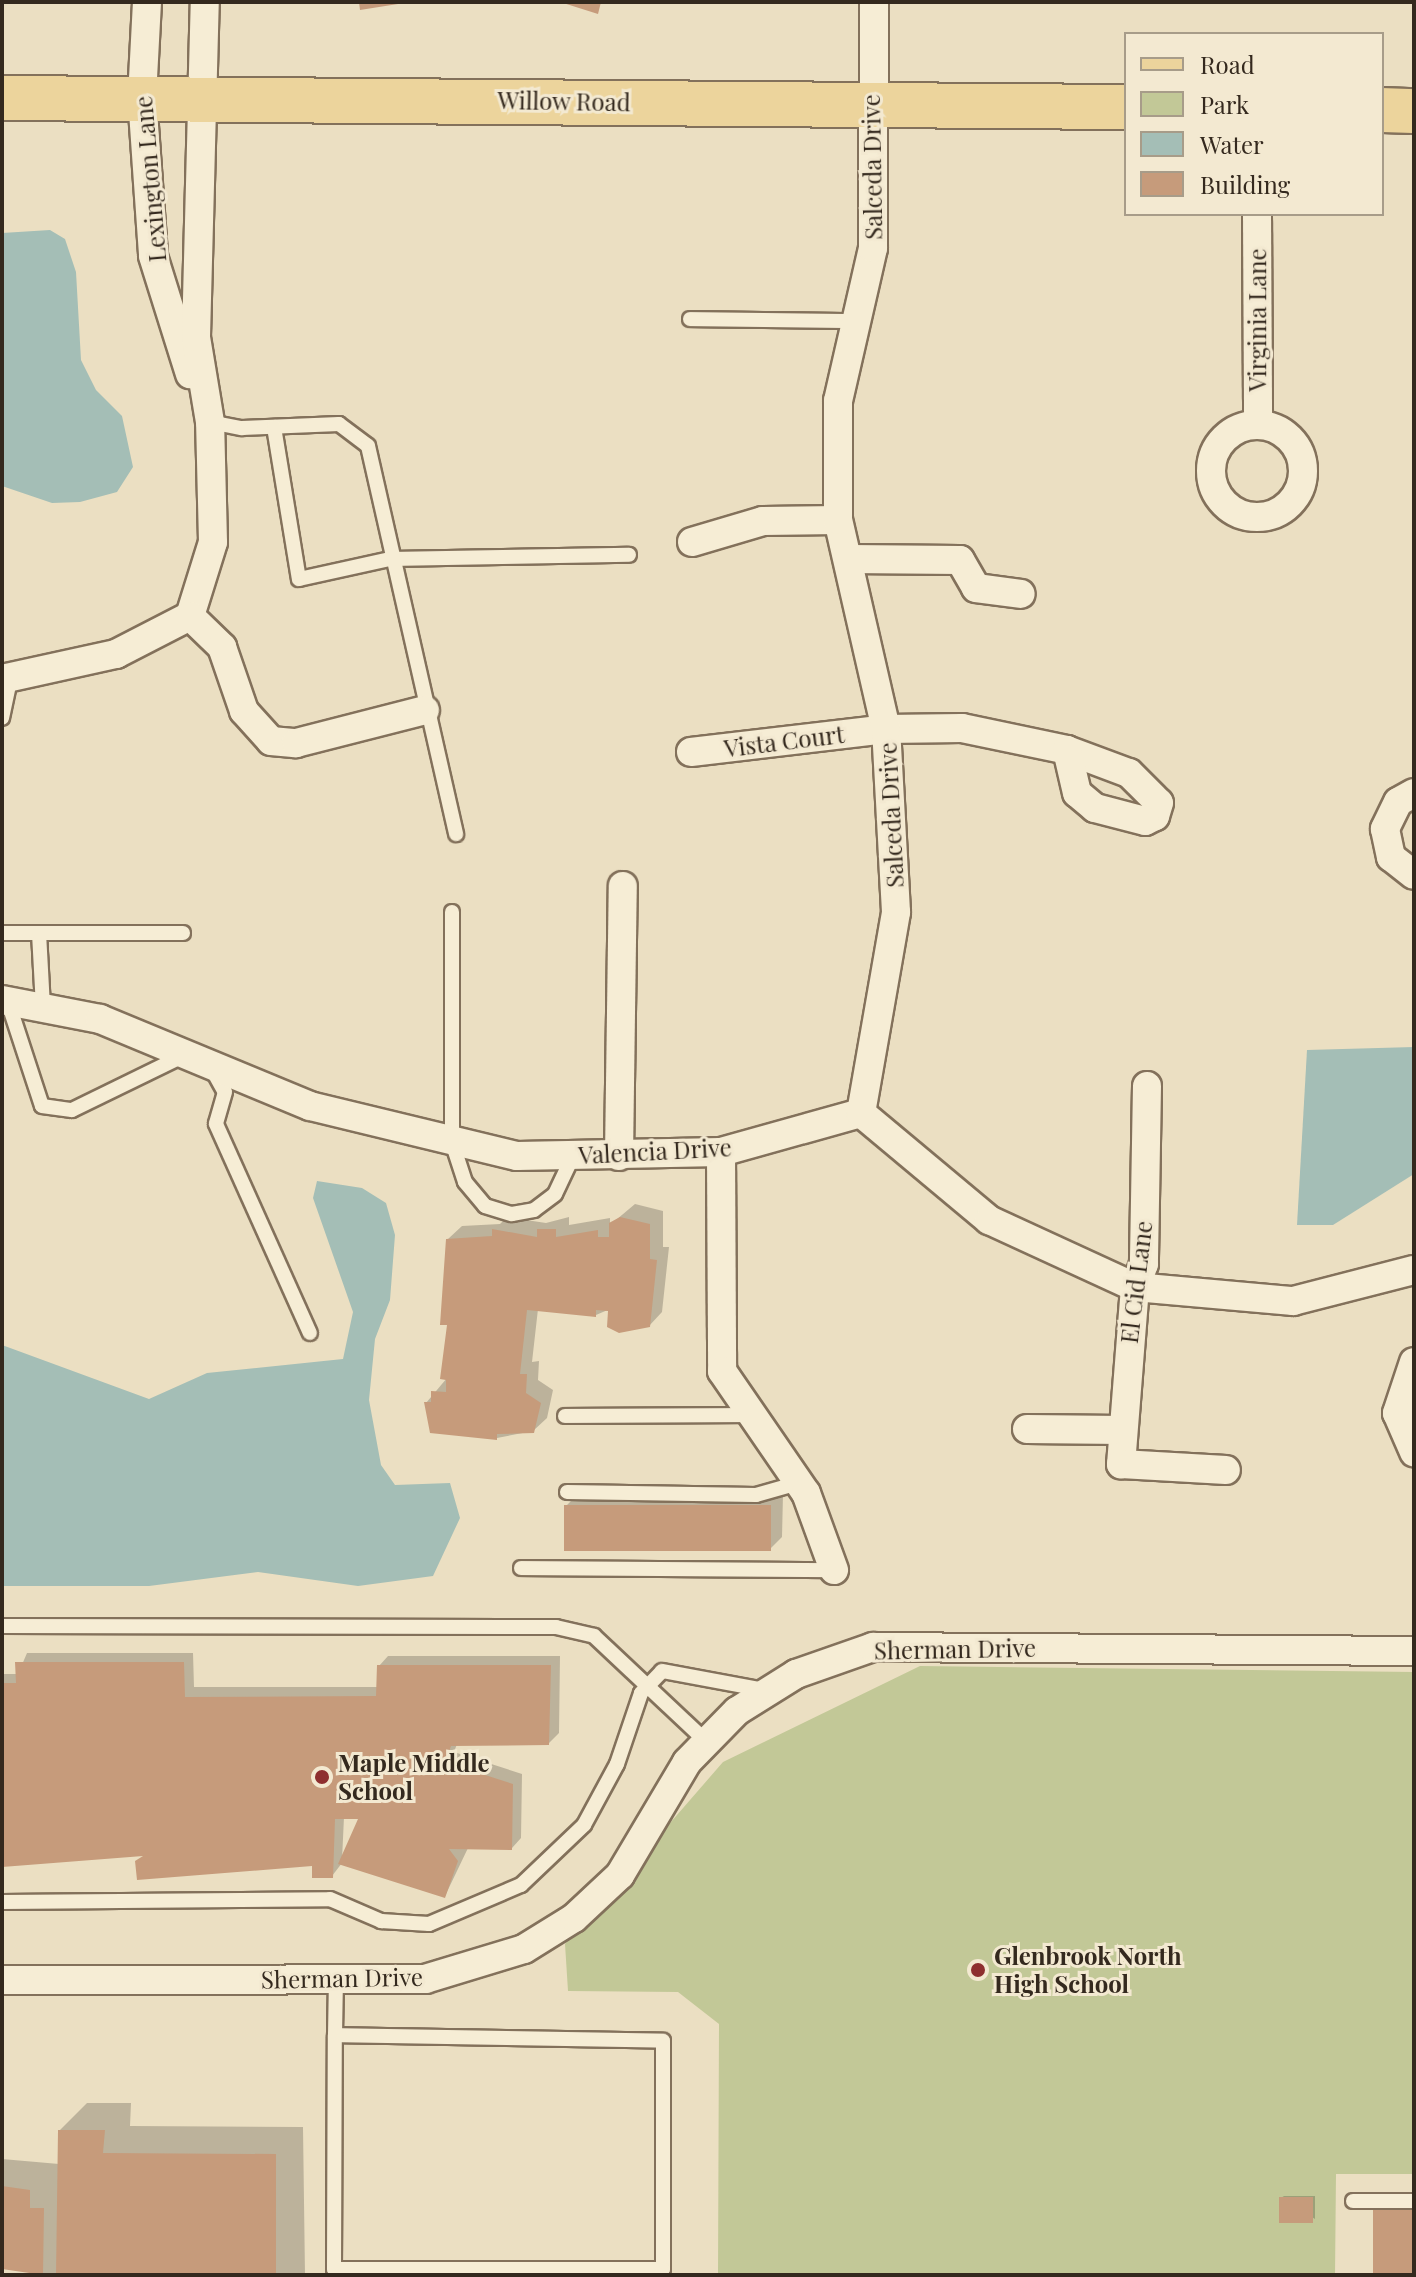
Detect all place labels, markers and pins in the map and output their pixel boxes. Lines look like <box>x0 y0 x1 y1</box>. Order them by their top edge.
place label: Maple Middle School <box>338 1749 490 1805</box>
marker: Maple Middle School <box>313 1768 331 1786</box>
place label: Glenbrook North High School <box>994 1942 1182 1998</box>
marker: Glenbrook North High School <box>969 1961 987 1979</box>

